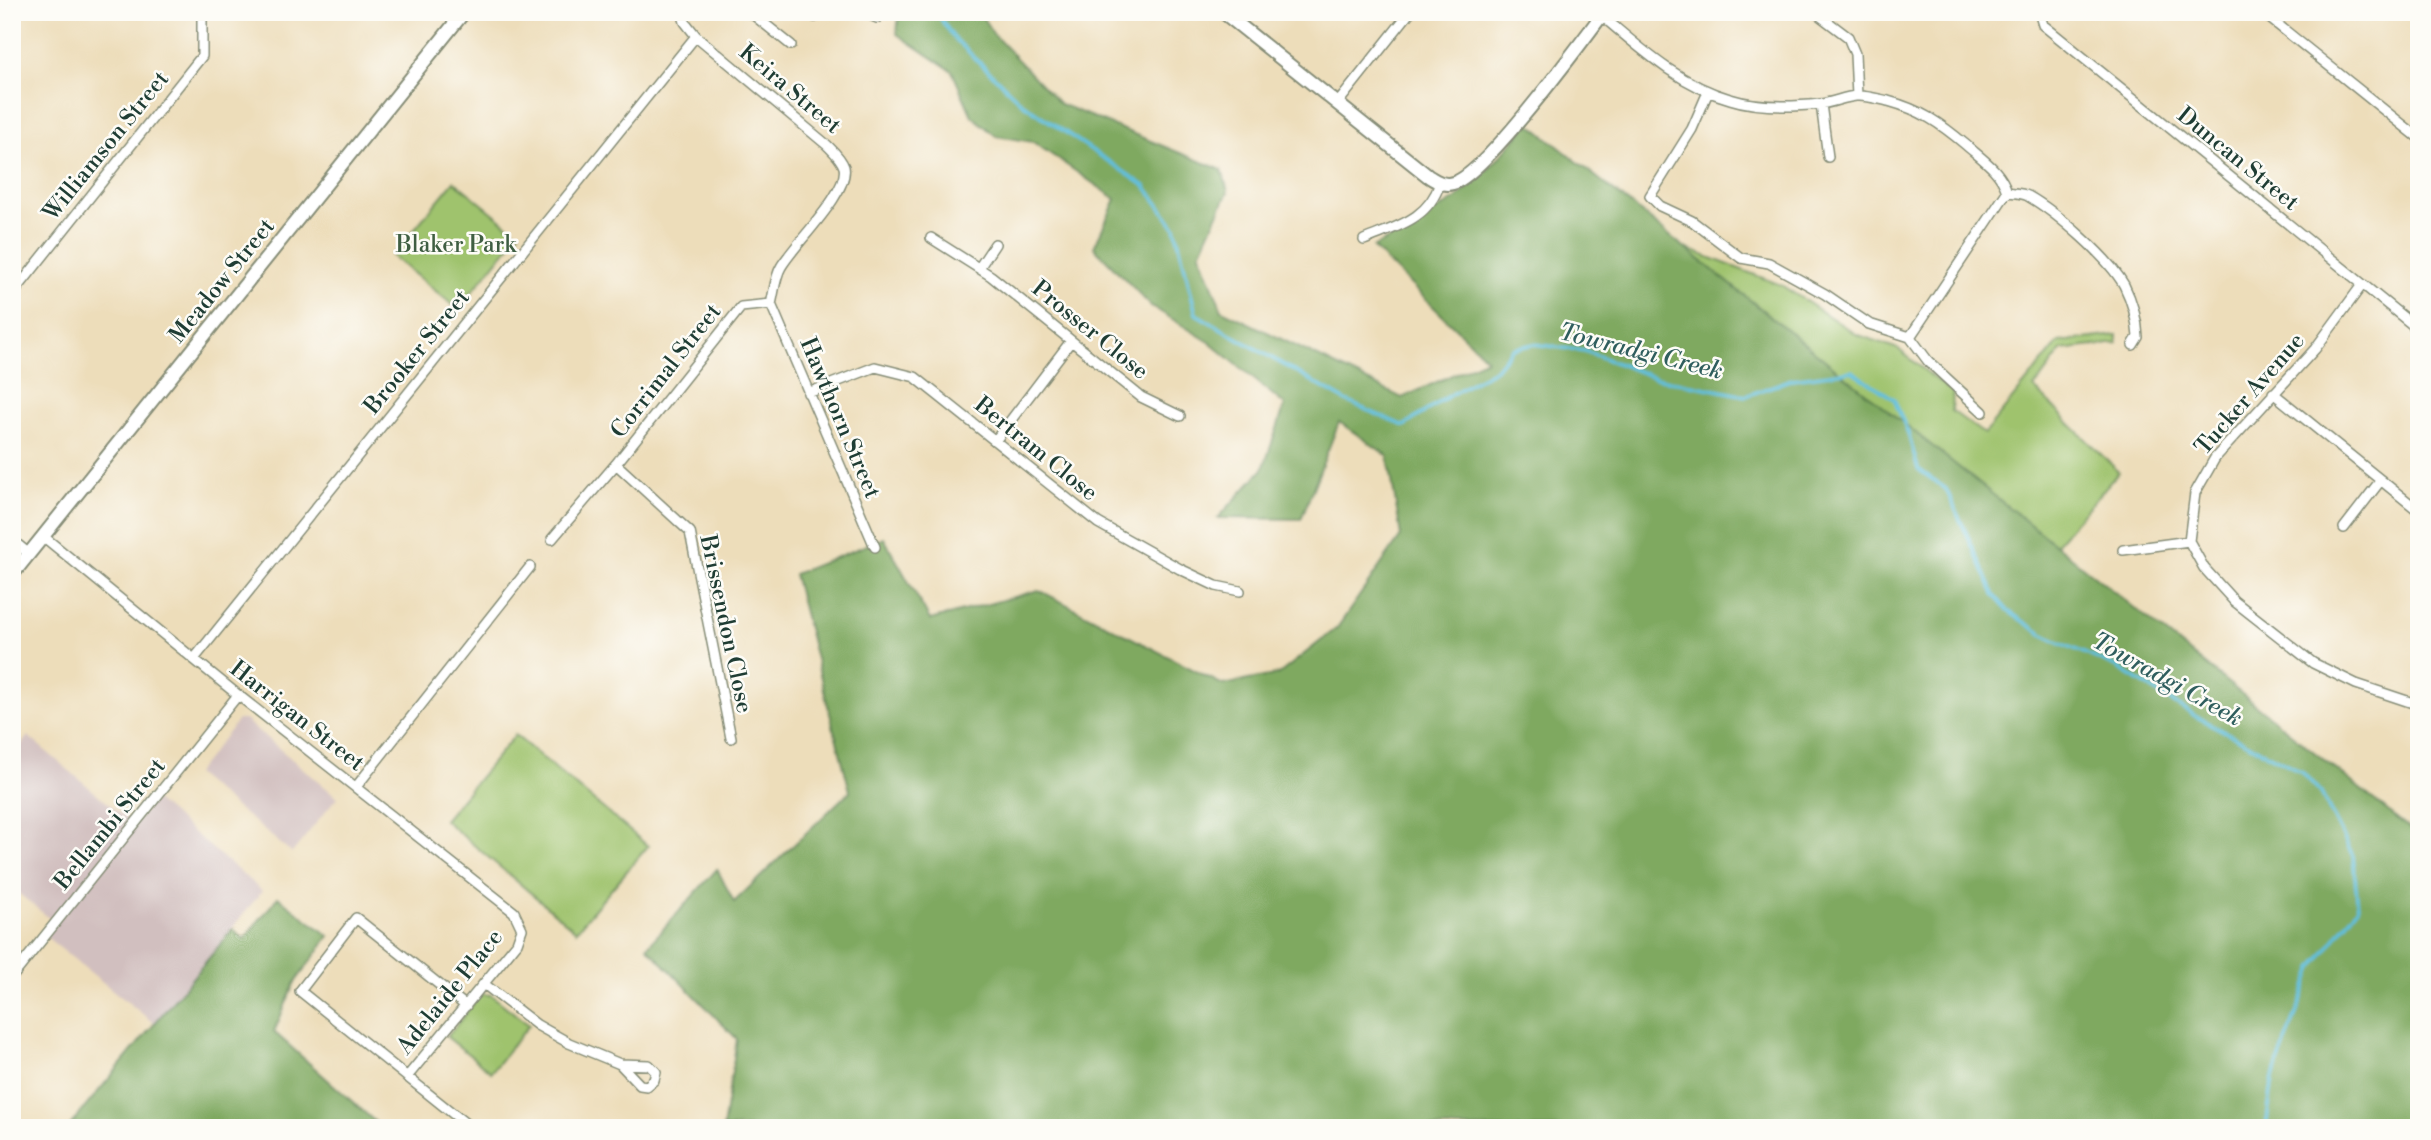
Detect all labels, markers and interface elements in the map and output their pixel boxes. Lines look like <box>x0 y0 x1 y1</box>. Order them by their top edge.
street label: Keira Street <box>733 38 847 140</box>
street label: Williamson Street <box>36 65 175 227</box>
street label: Duncan Street <box>2171 101 2305 217</box>
street label: Meadow Street <box>163 213 281 349</box>
park label: Blaker Park <box>395 231 517 259</box>
street label: Prosser Close <box>1026 274 1154 386</box>
street label: Brooker Street <box>358 284 476 421</box>
street label: Corrimal Street <box>605 298 727 444</box>
water label: Towradgi Creek <box>1556 317 1726 387</box>
street label: Tucker Avenue <box>2189 327 2311 461</box>
street label: Hawthorn Street <box>794 333 886 503</box>
street label: Bertram Close <box>968 390 1103 507</box>
street label: Brissendon Close <box>693 531 759 716</box>
water label: Towradgi Creek <box>2087 626 2247 734</box>
street label: Harrigan Street <box>224 655 370 777</box>
street label: Bellambi Street <box>48 753 172 896</box>
street label: Adelaide Place <box>390 924 509 1061</box>

